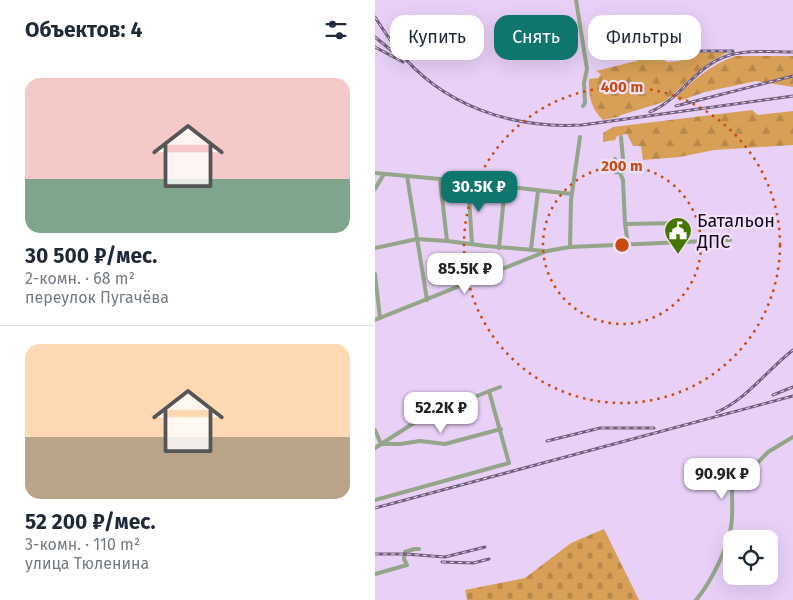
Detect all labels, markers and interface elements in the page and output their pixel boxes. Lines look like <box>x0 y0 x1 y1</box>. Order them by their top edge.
chip: Купить <box>390 15 484 60</box>
chip: Снять <box>494 15 578 60</box>
chip: Фильтры <box>588 15 701 60</box>
icon: filters <box>322 16 350 44</box>
text: Объектов: 4 <box>25 17 142 43</box>
text: 400 m <box>601 78 643 96</box>
icon: home <box>143 111 233 201</box>
text: 200 m <box>601 157 643 175</box>
pin: 30.5K ₽ <box>433 170 525 213</box>
text: 30.5K ₽ <box>452 177 506 196</box>
place label: Батальон ДПС <box>696 210 775 253</box>
public building icon: Батальон ДПС <box>663 216 693 255</box>
centre of rings <box>613 236 631 254</box>
text: 30 500 ₽/мес. <box>25 243 157 269</box>
pin: 85.5K ₽ <box>419 252 511 295</box>
text: 85.5K ₽ <box>438 259 492 278</box>
text: 2-комн. · 68 m² <box>25 269 135 288</box>
text: переулок Пугачёва <box>25 288 169 307</box>
icon: home <box>143 376 233 466</box>
pin: 52.2K ₽ <box>395 392 487 434</box>
text: 52.2K ₽ <box>415 398 467 417</box>
pin: 90.9K ₽ <box>676 458 768 500</box>
text: 90.9K ₽ <box>695 464 749 483</box>
text: 52 200 ₽/мес. <box>25 509 156 535</box>
map controls <box>723 530 778 585</box>
button: locate <box>723 530 778 585</box>
text: 3-комн. · 110 m² <box>25 535 140 554</box>
text: улица Тюленина <box>25 554 149 573</box>

